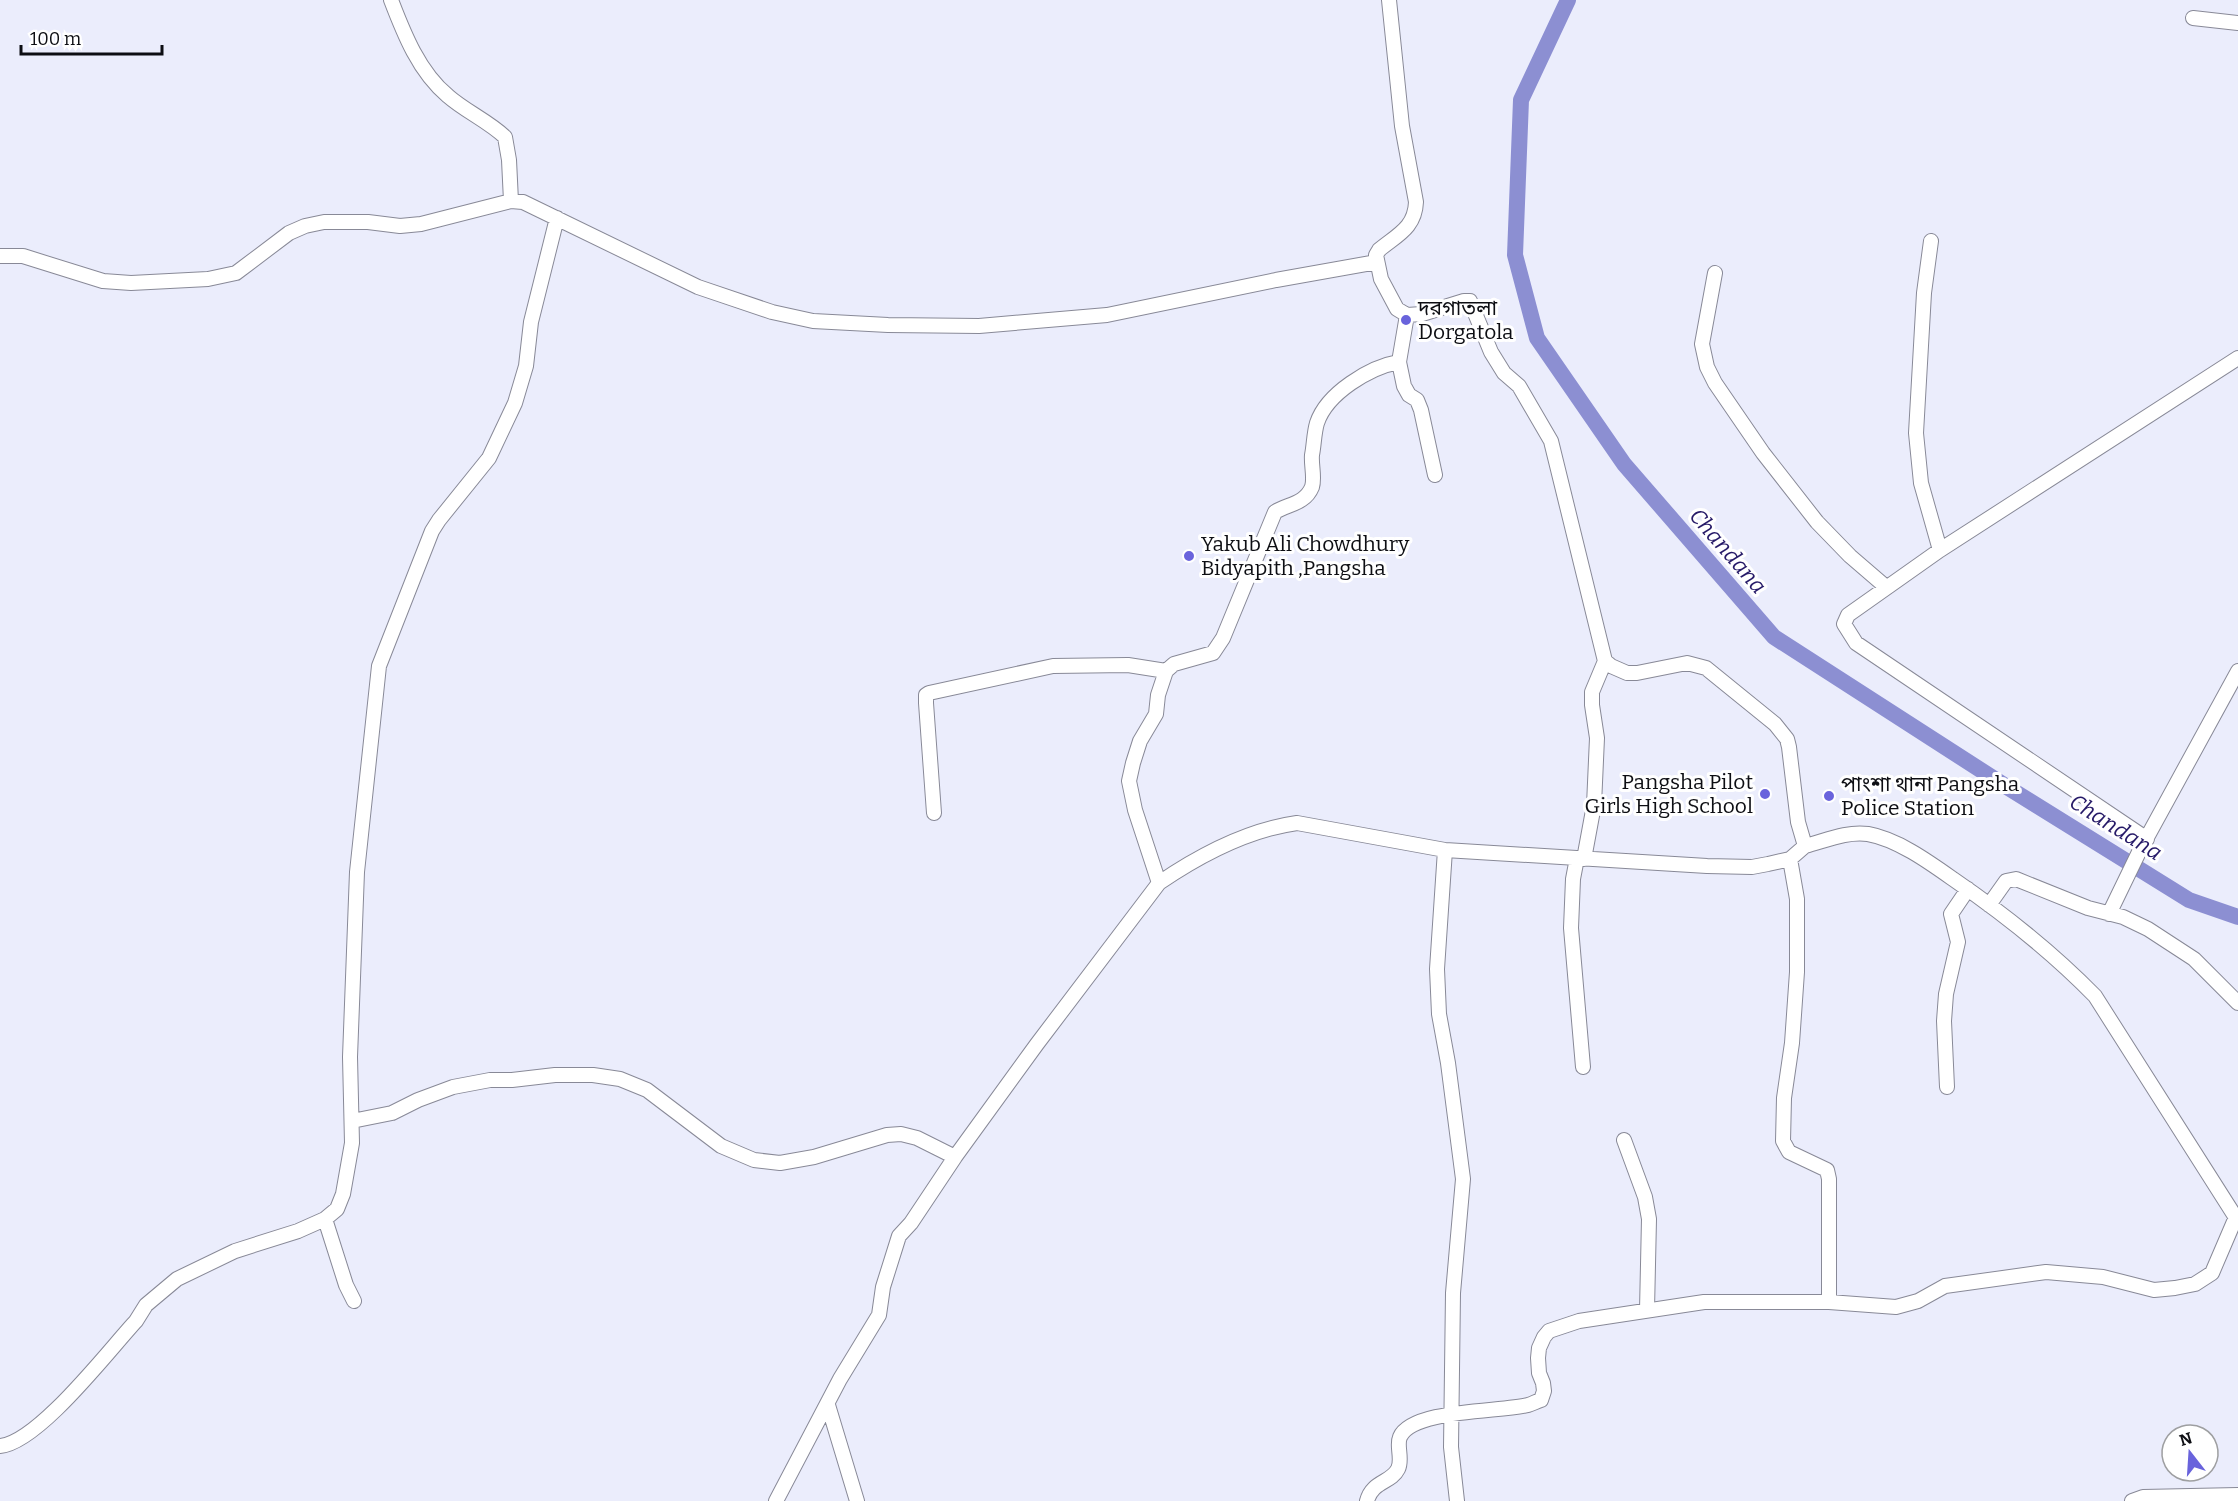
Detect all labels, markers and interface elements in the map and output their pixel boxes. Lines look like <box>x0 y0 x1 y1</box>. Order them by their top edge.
scale bar <box>21 18 162 56</box>
text: 100 m <box>30 28 81 50</box>
place label: দরগাতলা Dorgatola <box>1417 295 1514 345</box>
marker: দরগাতলা Dorgatola <box>1399 313 1413 327</box>
water label: Chandana <box>1684 503 1772 599</box>
place label: Yakub Ali Chowdhury Bidyapith ,Pangsha <box>1201 531 1410 581</box>
marker: Yakub Ali Chowdhury Bidyapith ,Pangsha <box>1182 549 1196 563</box>
place label: Pangsha Pilot Girls High School <box>1584 769 1753 819</box>
place label: পাংশা থানা Pangsha Police Station <box>1841 771 2020 821</box>
marker: Pangsha Pilot Girls High School <box>1758 787 1772 801</box>
water label: Chandana <box>2065 788 2167 866</box>
marker: পাংশা থানা Pangsha Police Station <box>1822 789 1836 803</box>
north arrow <box>2160 1423 2220 1483</box>
text: N <box>2177 1428 2194 1450</box>

